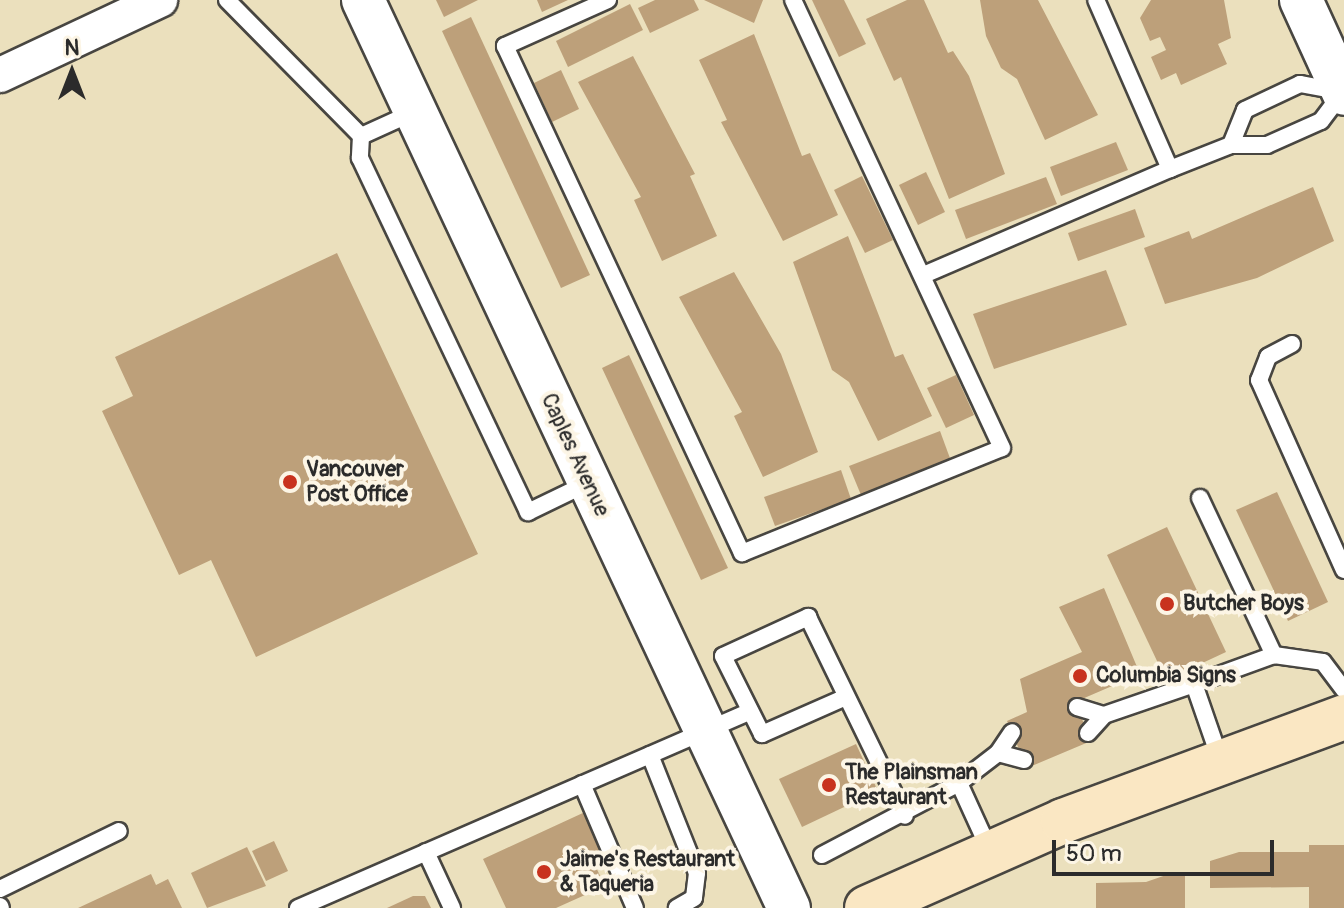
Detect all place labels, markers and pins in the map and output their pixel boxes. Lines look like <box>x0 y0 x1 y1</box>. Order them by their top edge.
place label: Vancouver Post Office <box>306 456 408 508</box>
marker: Vancouver Post Office <box>281 473 299 491</box>
place label: Butcher Boys <box>1183 591 1304 617</box>
marker: Butcher Boys <box>1158 595 1176 613</box>
place label: Columbia Signs <box>1096 663 1236 689</box>
marker: Columbia Signs <box>1071 667 1089 685</box>
place label: The Plainsman Restaurant <box>845 759 978 810</box>
marker: The Plainsman Restaurant <box>820 776 838 794</box>
place label: Jaime's Restaurant & Taqueria <box>560 846 735 898</box>
marker: Jaime's Restaurant & Taqueria <box>535 863 553 881</box>

